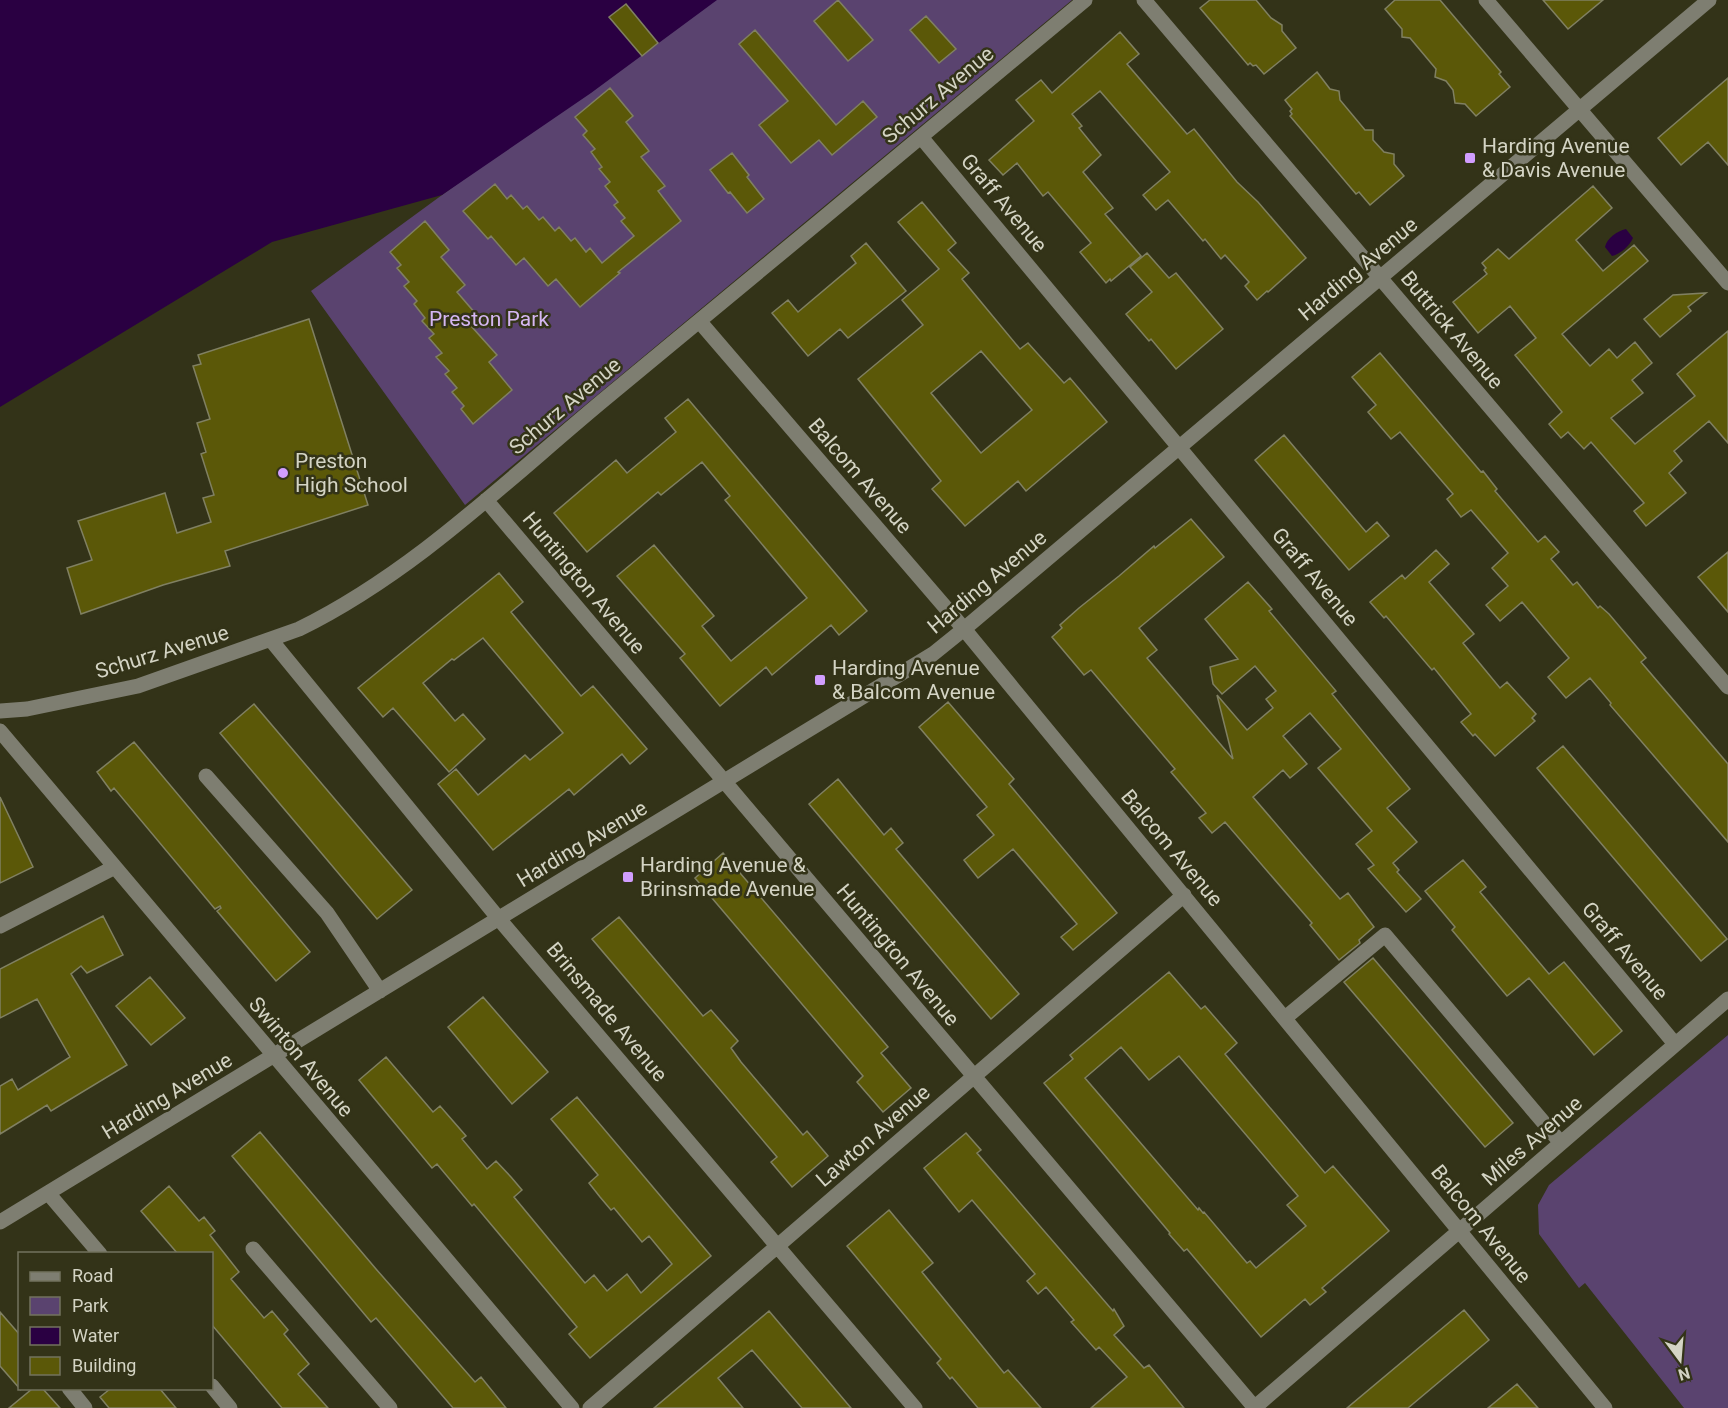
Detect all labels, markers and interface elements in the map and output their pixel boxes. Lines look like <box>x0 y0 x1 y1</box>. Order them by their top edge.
street label: Schurz Avenue <box>877 41 999 149</box>
place label: Harding Avenue & Davis Avenue <box>1482 134 1630 182</box>
street label: Graff Avenue <box>956 149 1052 257</box>
marker: Harding Avenue & Davis Avenue <box>1463 151 1477 165</box>
street label: Harding Avenue <box>1294 212 1422 326</box>
street label: Buttrick Avenue <box>1396 266 1508 394</box>
park label: Preston Park <box>429 307 549 331</box>
street label: Schurz Avenue <box>504 352 626 460</box>
street label: Balcom Avenue <box>803 413 917 539</box>
place label: Preston High School <box>295 449 408 497</box>
marker: Preston High School <box>276 466 290 480</box>
street label: Huntington Avenue <box>518 507 650 659</box>
street label: Graff Avenue <box>1267 523 1363 631</box>
street label: Harding Avenue <box>923 525 1051 639</box>
street label: Schurz Avenue <box>92 620 232 684</box>
place label: Harding Avenue & Balcom Avenue <box>832 656 995 704</box>
marker: Harding Avenue & Balcom Avenue <box>813 673 827 687</box>
street label: Balcom Avenue <box>1116 785 1228 911</box>
street label: Harding Avenue <box>513 796 651 892</box>
place label: Harding Avenue & Brinsmade Avenue <box>640 853 814 901</box>
marker: Harding Avenue & Brinsmade Avenue <box>621 870 635 884</box>
street label: Huntington Avenue <box>832 879 964 1031</box>
street label: Graff Avenue <box>1577 897 1673 1005</box>
street label: Brinsmade Avenue <box>542 937 672 1087</box>
street label: Swinton Avenue <box>244 992 358 1122</box>
street label: Harding Avenue <box>98 1048 236 1144</box>
street label: Lawton Avenue <box>811 1080 935 1192</box>
street label: Miles Avenue <box>1477 1091 1587 1191</box>
street label: Balcom Avenue <box>1426 1160 1536 1288</box>
legend <box>18 1252 213 1390</box>
text: Road <box>72 1265 113 1286</box>
text: Park <box>72 1295 109 1316</box>
text: Water <box>72 1325 119 1346</box>
north arrow <box>1650 1330 1710 1390</box>
text: Building <box>72 1355 136 1376</box>
text: N <box>1676 1363 1692 1385</box>

